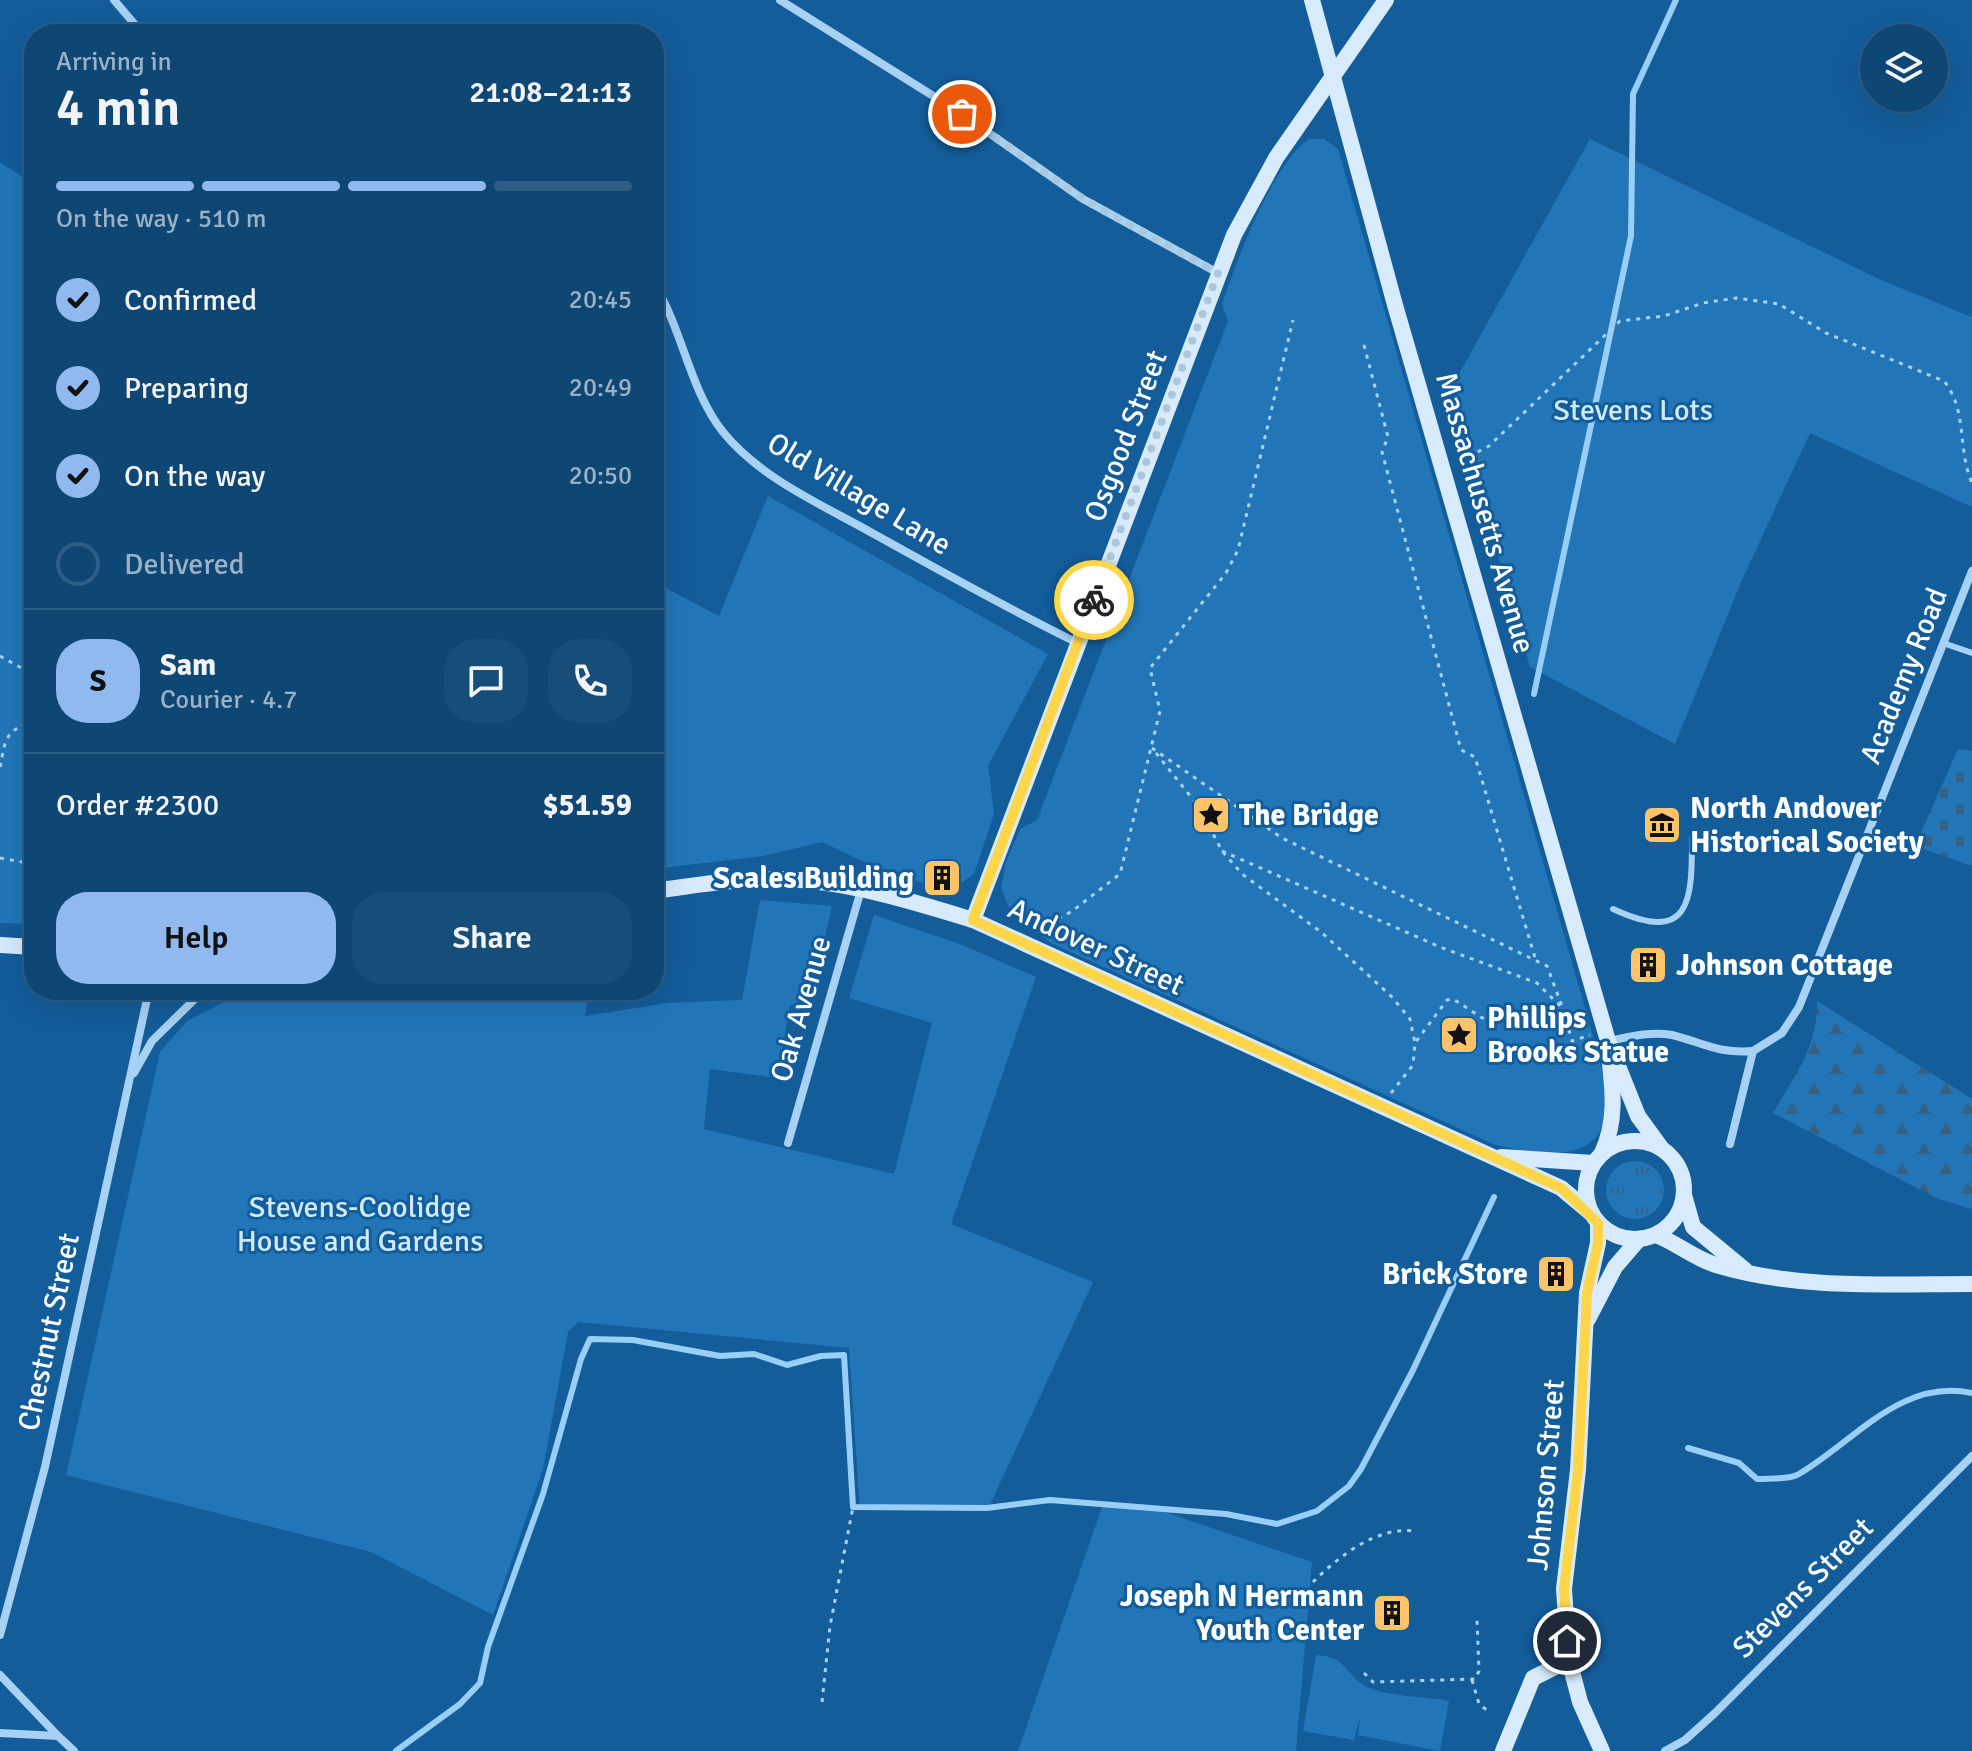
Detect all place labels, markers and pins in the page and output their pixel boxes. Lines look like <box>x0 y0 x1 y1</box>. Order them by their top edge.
pin <box>928 80 996 148</box>
place label: North Andover Historical Society <box>1690 790 1924 861</box>
place icon: The Bridge <box>1190 794 1232 836</box>
place label: The Bridge <box>1239 797 1379 834</box>
museum icon: North Andover Historical Society <box>1641 804 1683 846</box>
building icon: Scales Building <box>921 857 963 899</box>
place label: Scales Building <box>713 860 914 897</box>
building icon: Johnson Cottage <box>1627 944 1669 986</box>
place label: Johnson Cottage <box>1676 947 1893 984</box>
place label: Phillips Brooks Statue <box>1487 1000 1669 1071</box>
place icon: Phillips Brooks Statue <box>1438 1014 1480 1056</box>
building icon: Brick Store <box>1535 1253 1577 1295</box>
place label: Brick Store <box>1382 1256 1528 1293</box>
place label: Joseph N Hermann Youth Center <box>1120 1578 1364 1649</box>
building icon: Joseph N Hermann Youth Center <box>1371 1592 1413 1634</box>
pin <box>1533 1607 1601 1675</box>

